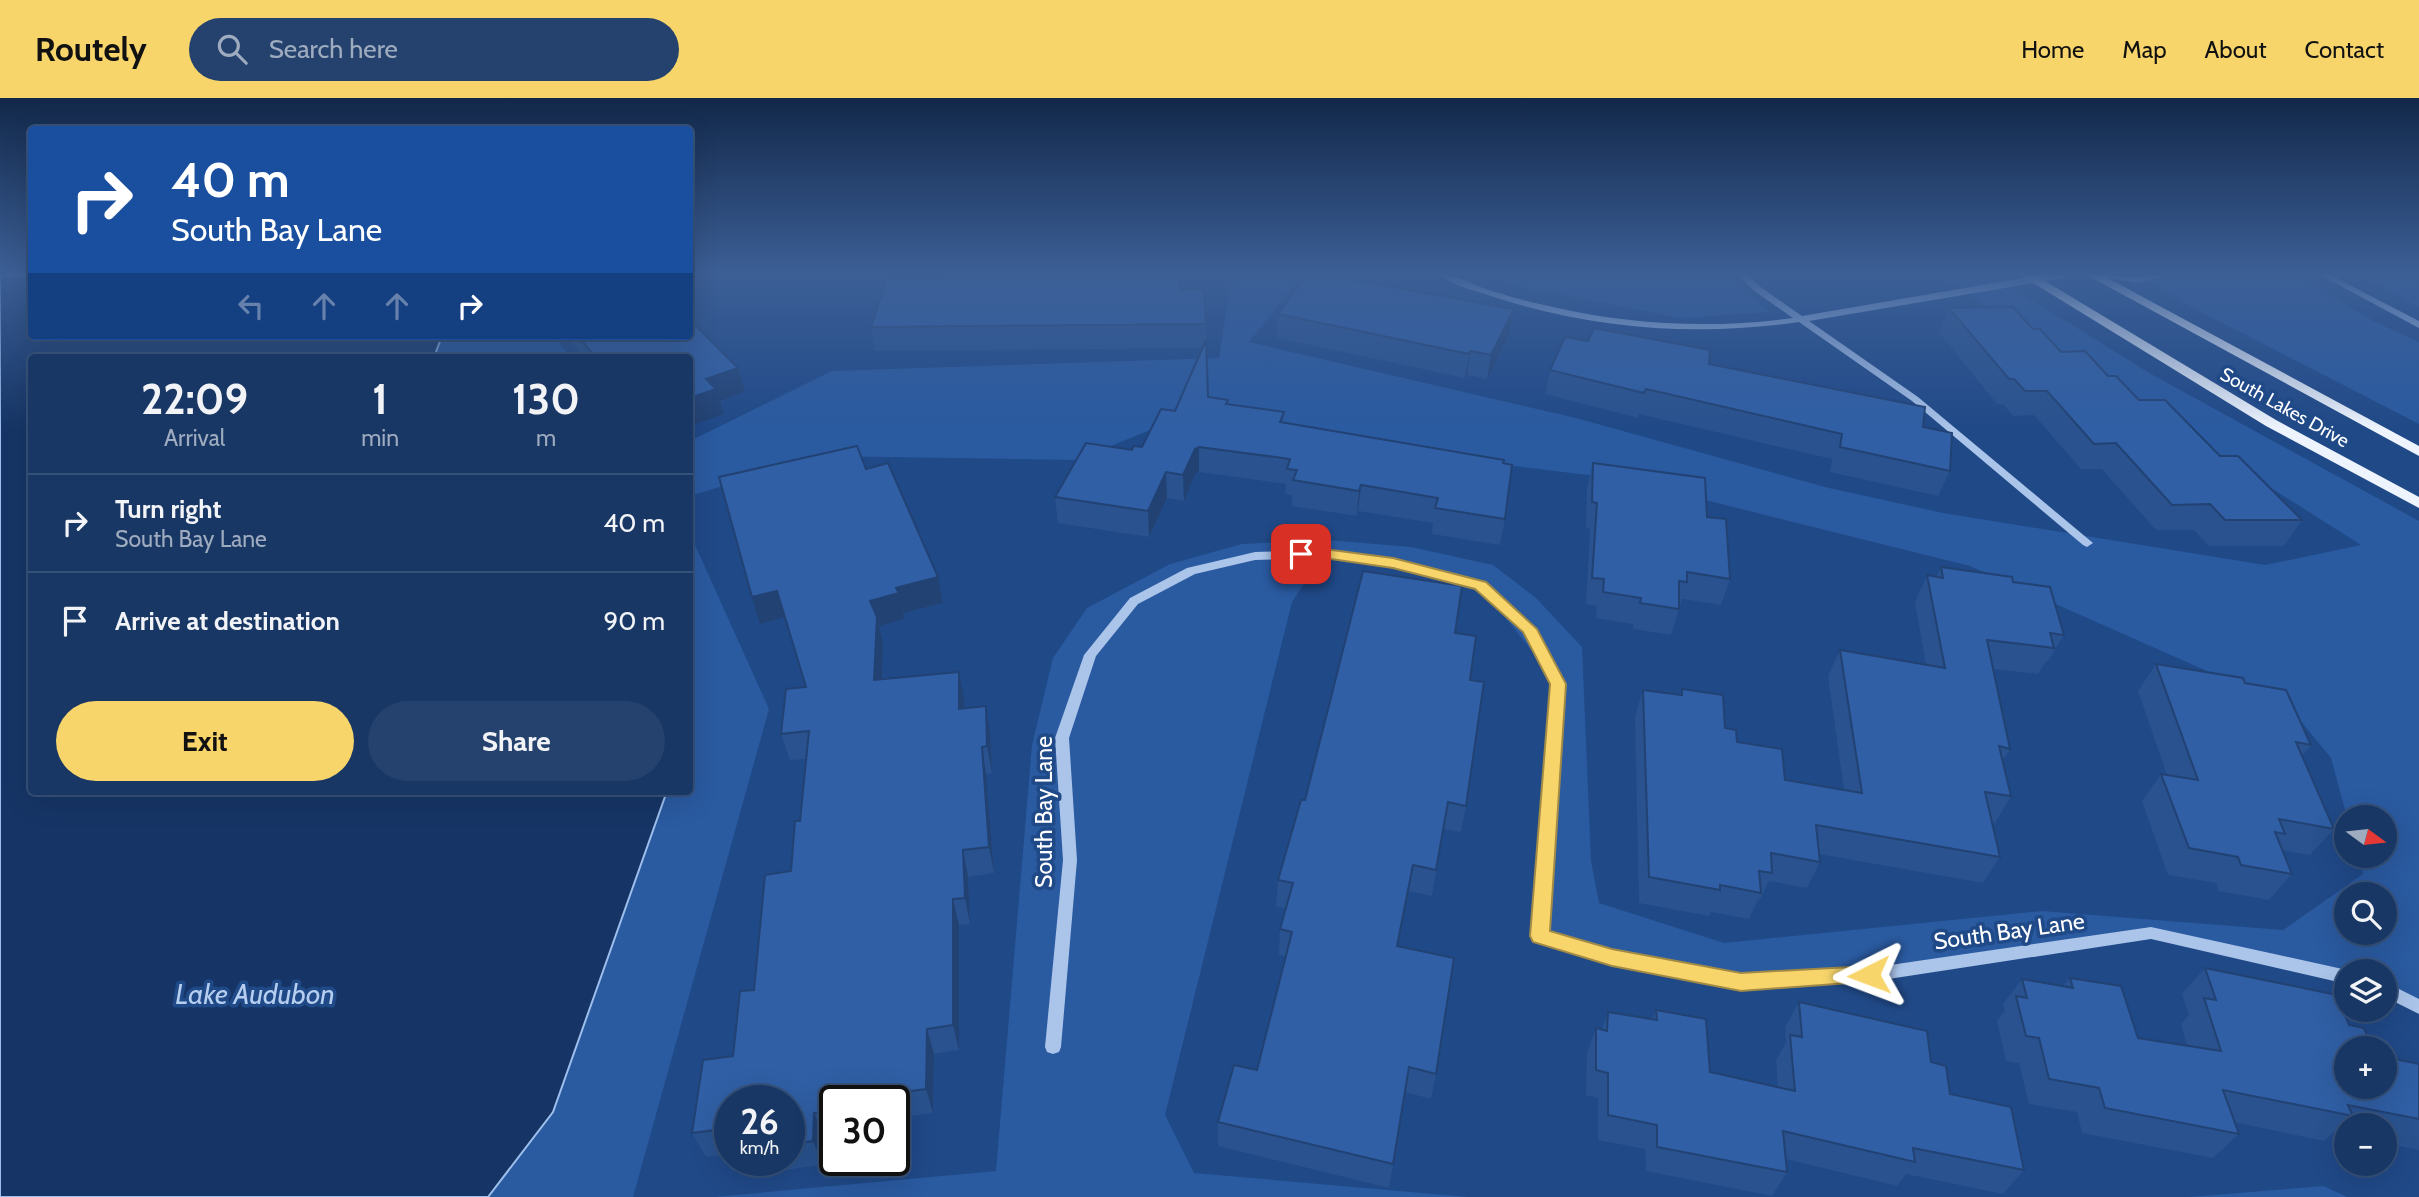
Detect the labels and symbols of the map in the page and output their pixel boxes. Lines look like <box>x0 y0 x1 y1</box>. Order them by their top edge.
street label: South Lakes Drive <box>2216 363 2353 452</box>
pin <box>1271 524 1331 584</box>
street label: South Bay Lane <box>1030 736 1058 888</box>
north arrow <box>2334 805 2398 868</box>
street label: South Bay Lane <box>1932 907 2086 955</box>
position arrow <box>1832 938 1906 1012</box>
water label: Lake Audubon <box>175 977 335 1011</box>
speed limit sign: 30 <box>819 1085 910 1176</box>

